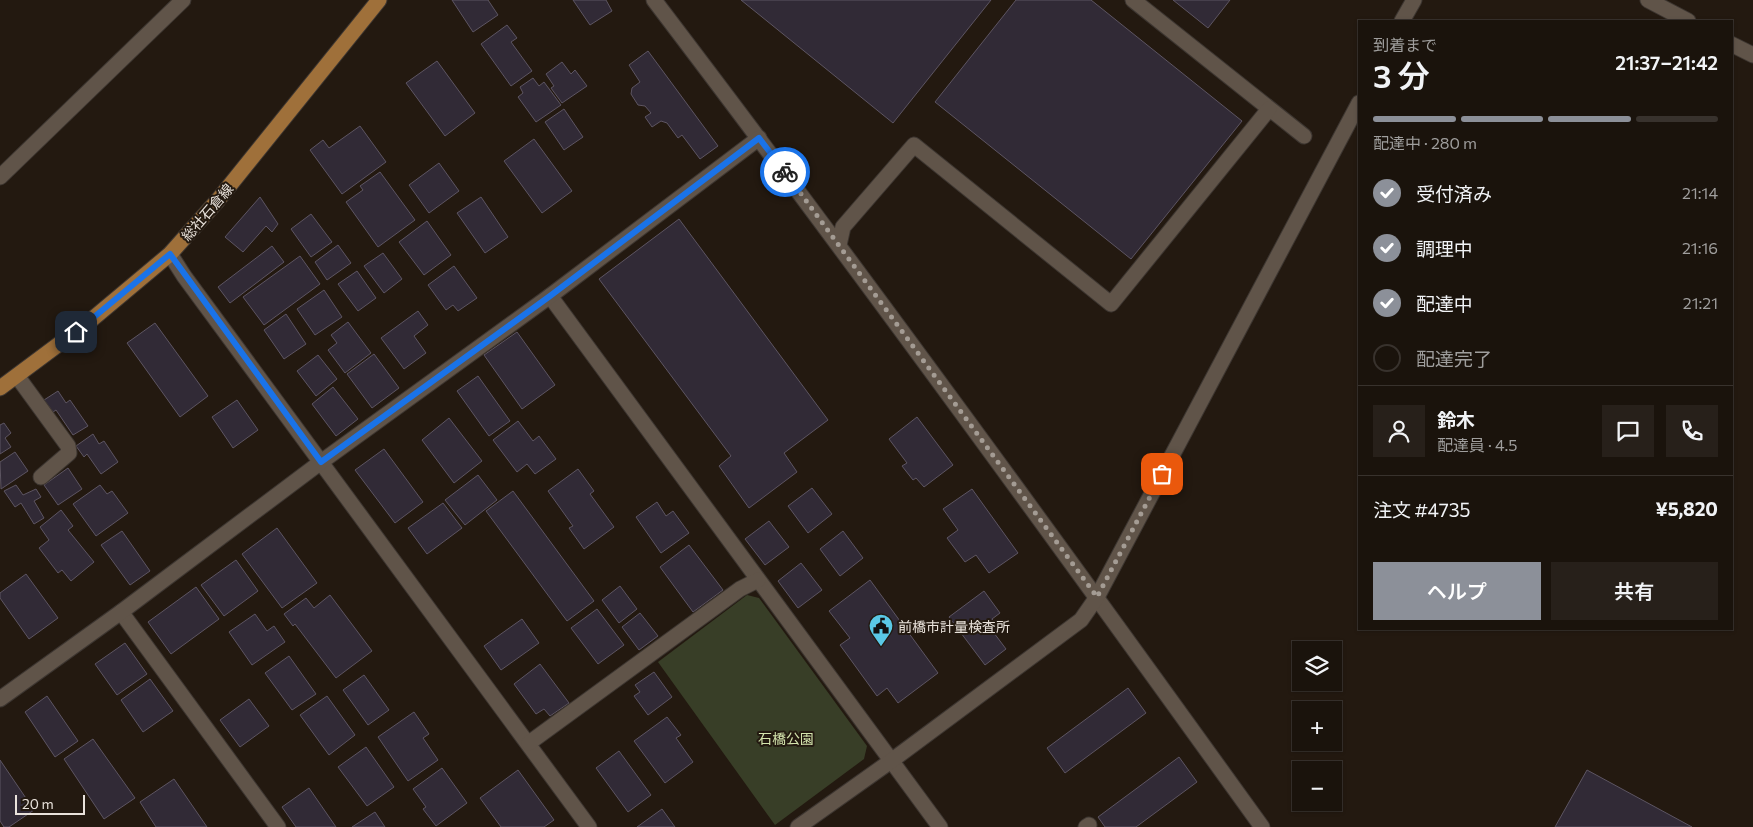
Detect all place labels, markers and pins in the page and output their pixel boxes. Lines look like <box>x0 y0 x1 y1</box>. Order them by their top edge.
pin <box>55 311 97 353</box>
pin <box>1141 453 1183 495</box>
public building icon: 前橋市計量検査所 <box>868 613 894 647</box>
place label: 前橋市計量検査所 <box>898 618 1010 635</box>

